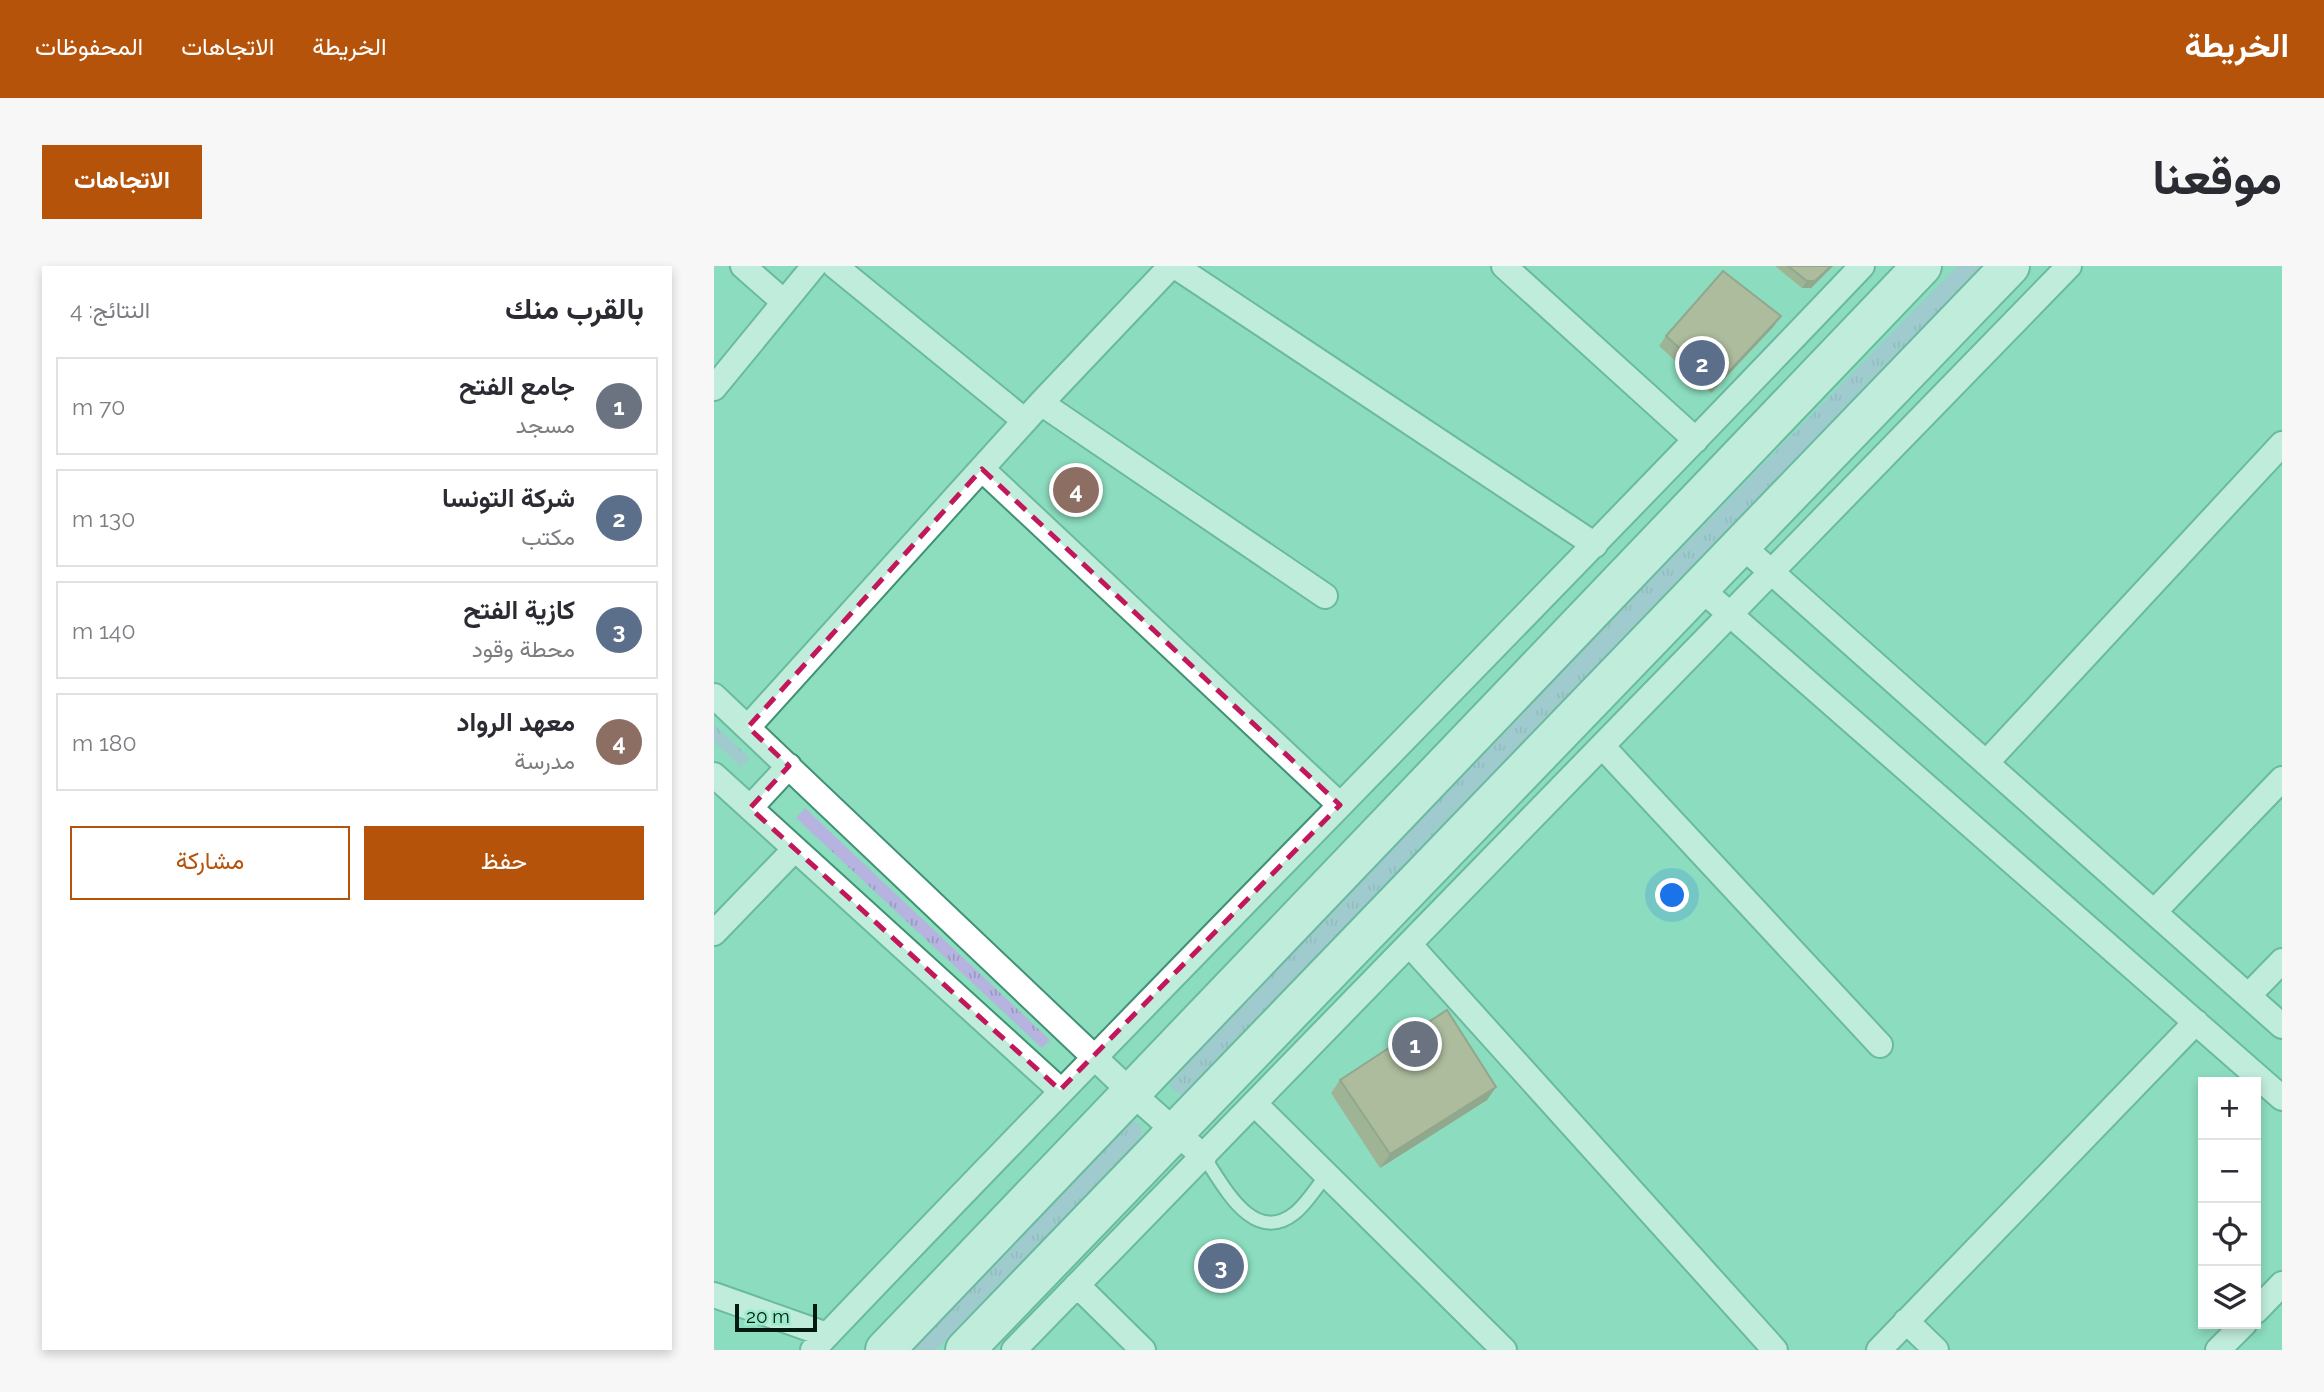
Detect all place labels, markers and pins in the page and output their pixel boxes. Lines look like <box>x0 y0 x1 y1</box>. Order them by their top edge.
pin: 2 <box>1679 337 1725 389</box>
pin: 4 <box>1053 464 1099 516</box>
pin: 1 <box>1392 1018 1438 1070</box>
pin: 3 <box>1198 1240 1244 1292</box>

